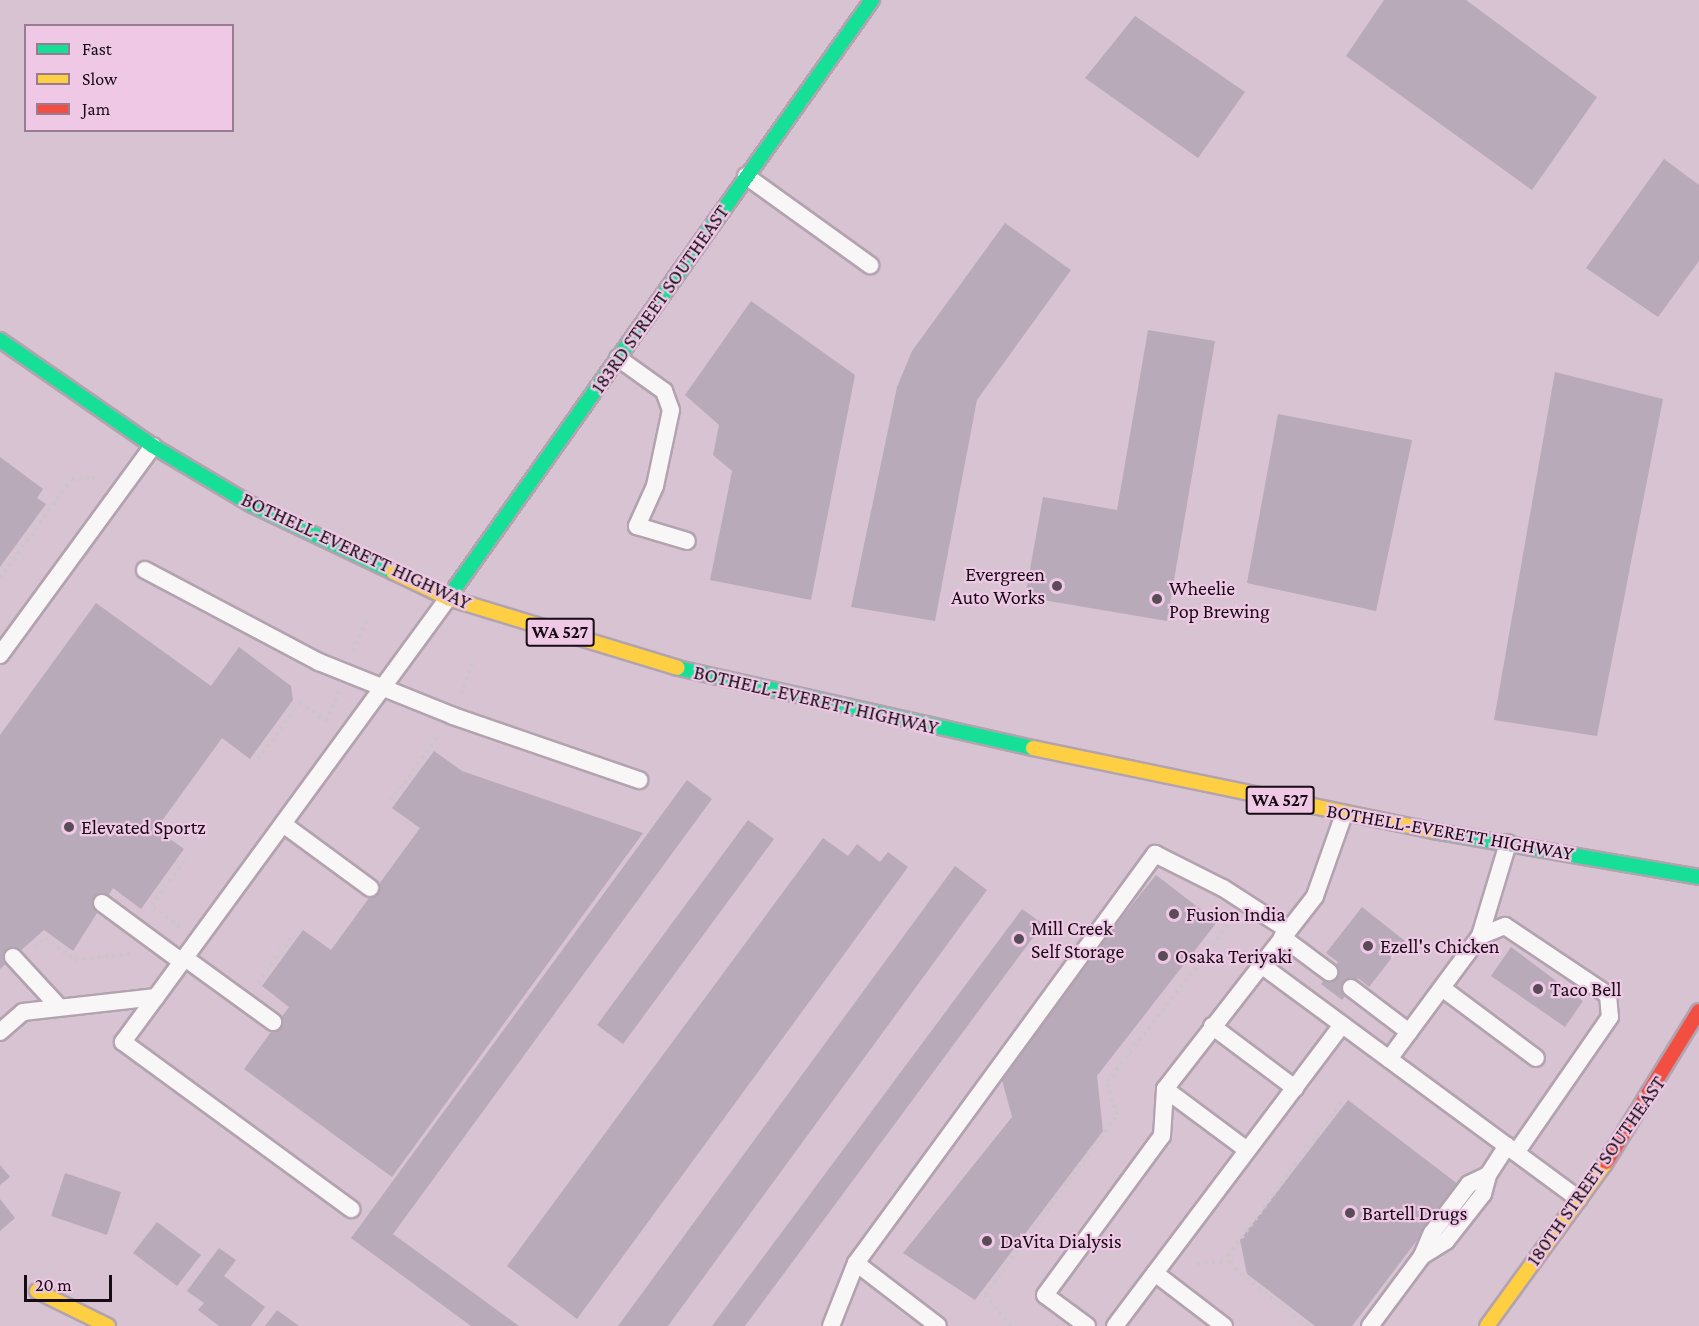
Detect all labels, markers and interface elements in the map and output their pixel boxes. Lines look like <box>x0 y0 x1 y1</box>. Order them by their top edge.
legend <box>24 24 234 132</box>
text: Fast <box>82 39 112 59</box>
text: Slow <box>82 69 117 89</box>
text: Jam <box>82 99 110 119</box>
street label: 183RD STREET SOUTHEAST <box>586 200 734 398</box>
street label: BOTHELL-EVERETT HIGHWAY <box>238 487 474 615</box>
place label: Evergreen Auto Works <box>951 562 1045 609</box>
place label: Wheelie Pop Brewing <box>1169 576 1270 623</box>
marker: Evergreen Auto Works <box>1050 579 1064 593</box>
marker: Wheelie Pop Brewing <box>1150 592 1164 606</box>
road number: WA 527 <box>526 617 594 647</box>
street label: BOTHELL-EVERETT HIGHWAY <box>691 660 941 740</box>
road number: WA 527 <box>1246 785 1314 815</box>
street label: BOTHELL-EVERETT HIGHWAY <box>1325 798 1575 866</box>
place label: Elevated Sportz <box>81 815 206 839</box>
marker: Elevated Sportz <box>62 820 76 834</box>
place label: Fusion India <box>1186 902 1285 926</box>
marker: Fusion India <box>1167 907 1181 921</box>
place label: Mill Creek Self Storage <box>1031 916 1124 963</box>
marker: Mill Creek Self Storage <box>1012 932 1026 946</box>
place label: Ezell's Chicken <box>1380 934 1499 958</box>
marker: Ezell's Chicken <box>1361 939 1375 953</box>
place label: Osaka Teriyaki <box>1175 944 1292 968</box>
marker: Osaka Teriyaki <box>1156 949 1170 963</box>
place label: Taco Bell <box>1550 977 1622 1001</box>
marker: Taco Bell <box>1531 982 1545 996</box>
street label: 180TH STREET SOUTHEAST <box>1521 1072 1671 1270</box>
place label: Bartell Drugs <box>1362 1201 1467 1225</box>
marker: Bartell Drugs <box>1343 1206 1357 1220</box>
place label: DaVita Dialysis <box>1000 1229 1122 1253</box>
marker: DaVita Dialysis <box>978 1232 996 1250</box>
scale bar <box>27 1263 116 1301</box>
text: 20 m <box>35 1275 72 1295</box>

